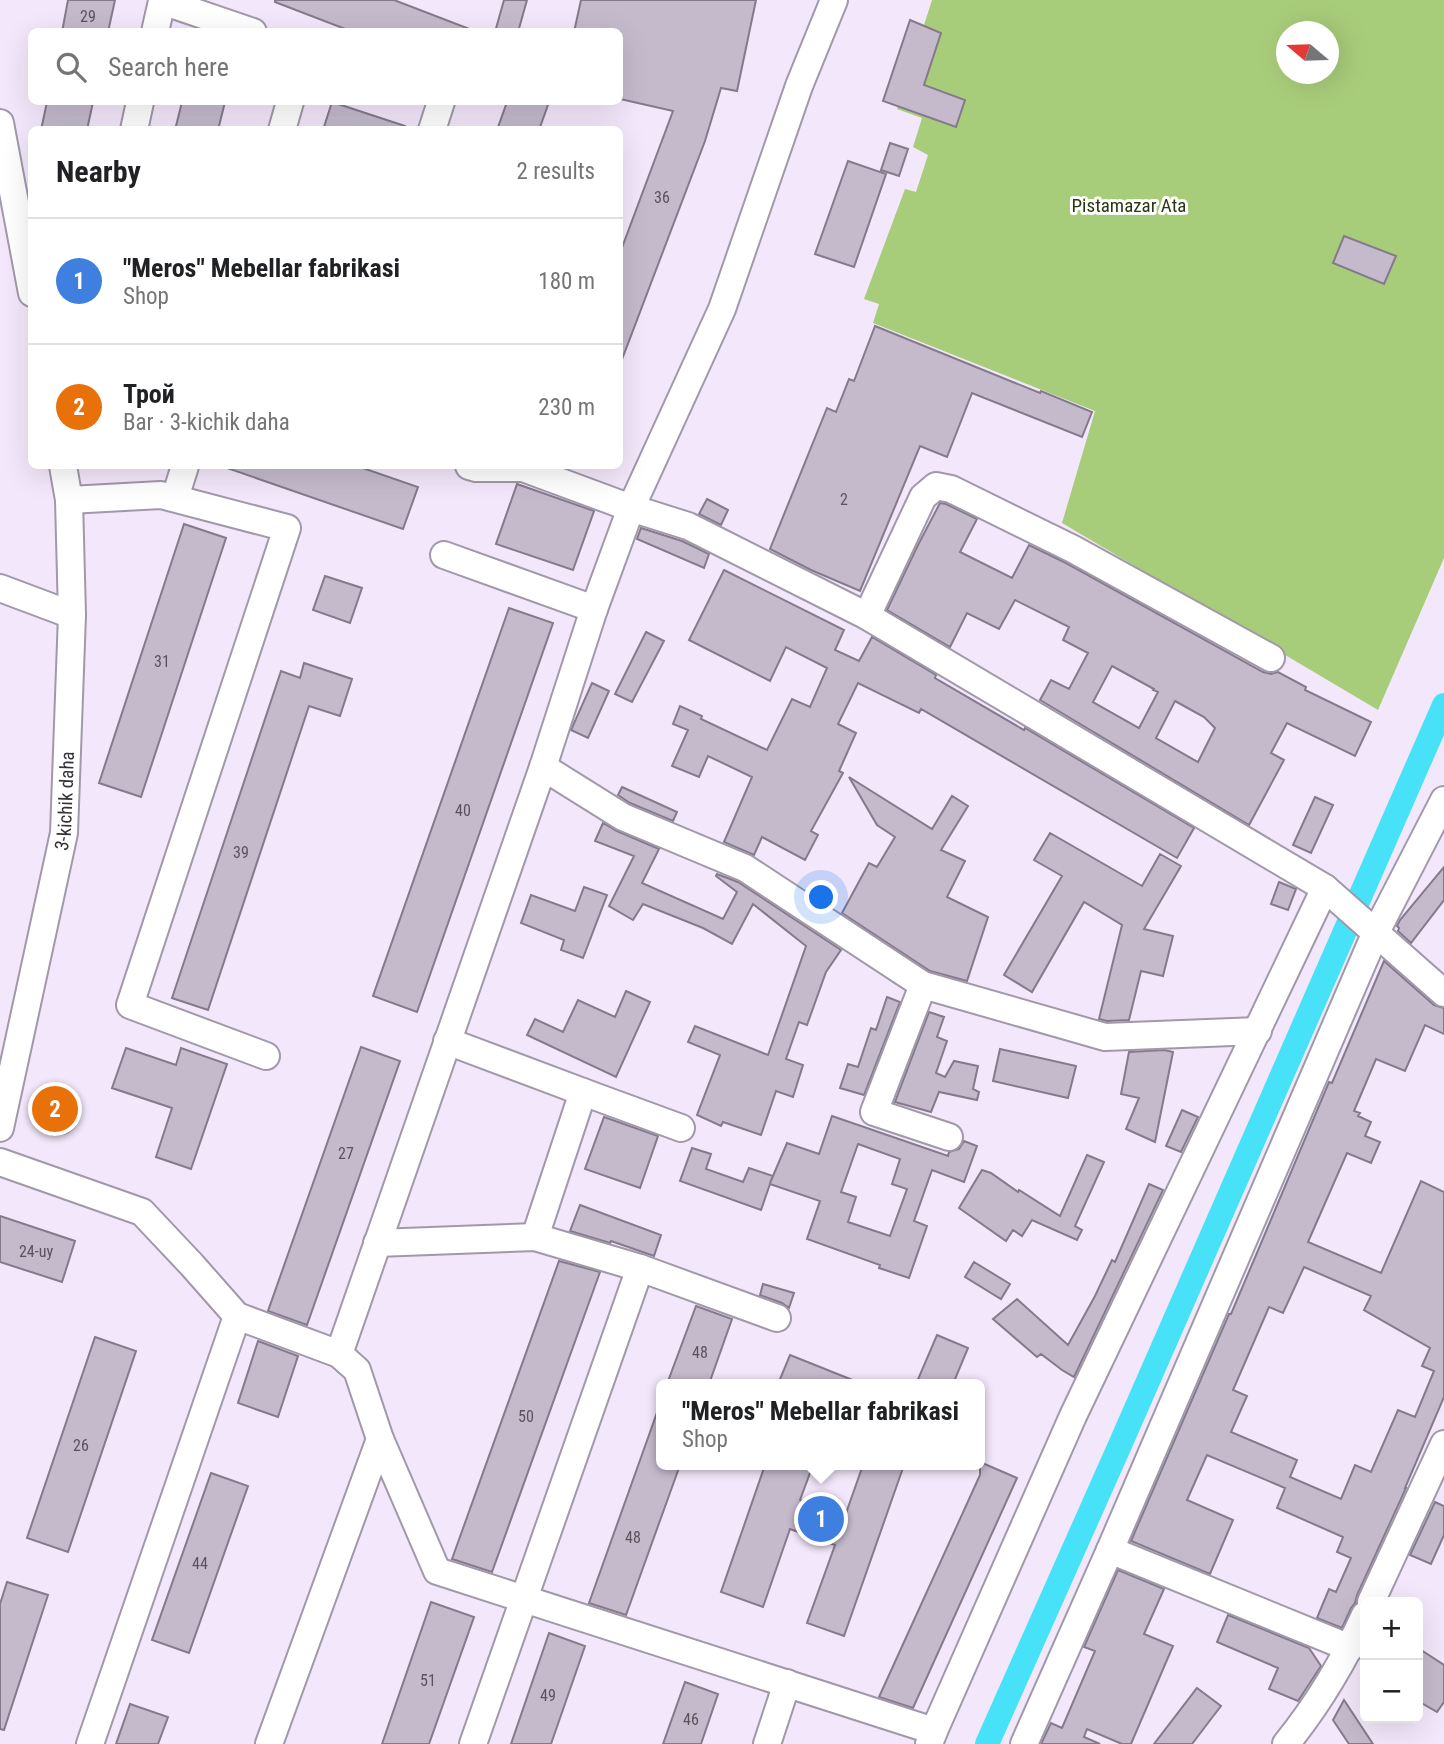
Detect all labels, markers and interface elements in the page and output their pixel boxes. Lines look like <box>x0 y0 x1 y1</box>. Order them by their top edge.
house number: 29 <box>80 7 96 26</box>
north arrow <box>1276 21 1339 84</box>
search box <box>28 28 623 105</box>
icon: search <box>52 48 90 86</box>
text: Search here <box>108 52 229 82</box>
text: Nearby <box>56 154 141 189</box>
text: 2 results <box>517 158 595 185</box>
house number: 36 <box>654 188 670 207</box>
park label: Pistamazar Ata <box>1072 194 1186 217</box>
text: "Meros" Mebellar fabrikasi <box>123 253 400 283</box>
text: 1 <box>73 268 85 295</box>
text: 180 m <box>538 268 595 295</box>
text: Shop <box>123 283 169 310</box>
text: Трой <box>123 379 175 409</box>
text: 2 <box>73 394 85 421</box>
text: 230 m <box>538 394 595 421</box>
text: Bar · 3-kichik daha <box>123 409 290 436</box>
house number: 2 <box>840 490 848 509</box>
house number: 31 <box>154 652 170 671</box>
street label: 3-kichik daha <box>50 751 79 853</box>
house number: 40 <box>455 801 471 820</box>
house number: 39 <box>233 843 249 862</box>
your location <box>804 880 838 914</box>
pin: 2 <box>32 1083 78 1135</box>
house number: 27 <box>338 1144 354 1163</box>
house number: 24-uy <box>19 1242 53 1261</box>
house number: 48 <box>692 1343 708 1362</box>
popup <box>656 1379 985 1470</box>
text: "Meros" Mebellar fabrikasi <box>682 1396 959 1426</box>
house number: 50 <box>518 1407 534 1426</box>
text: Shop <box>682 1426 728 1453</box>
house number: 26 <box>73 1436 89 1455</box>
pin: 1 <box>798 1493 844 1545</box>
house number: 48 <box>625 1528 641 1547</box>
house number: 44 <box>192 1554 208 1573</box>
map controls <box>1360 1597 1423 1723</box>
button: + <box>1360 1597 1423 1660</box>
button: − <box>1360 1660 1423 1723</box>
house number: 51 <box>420 1671 436 1690</box>
house number: 49 <box>540 1686 556 1705</box>
house number: 46 <box>683 1710 699 1729</box>

